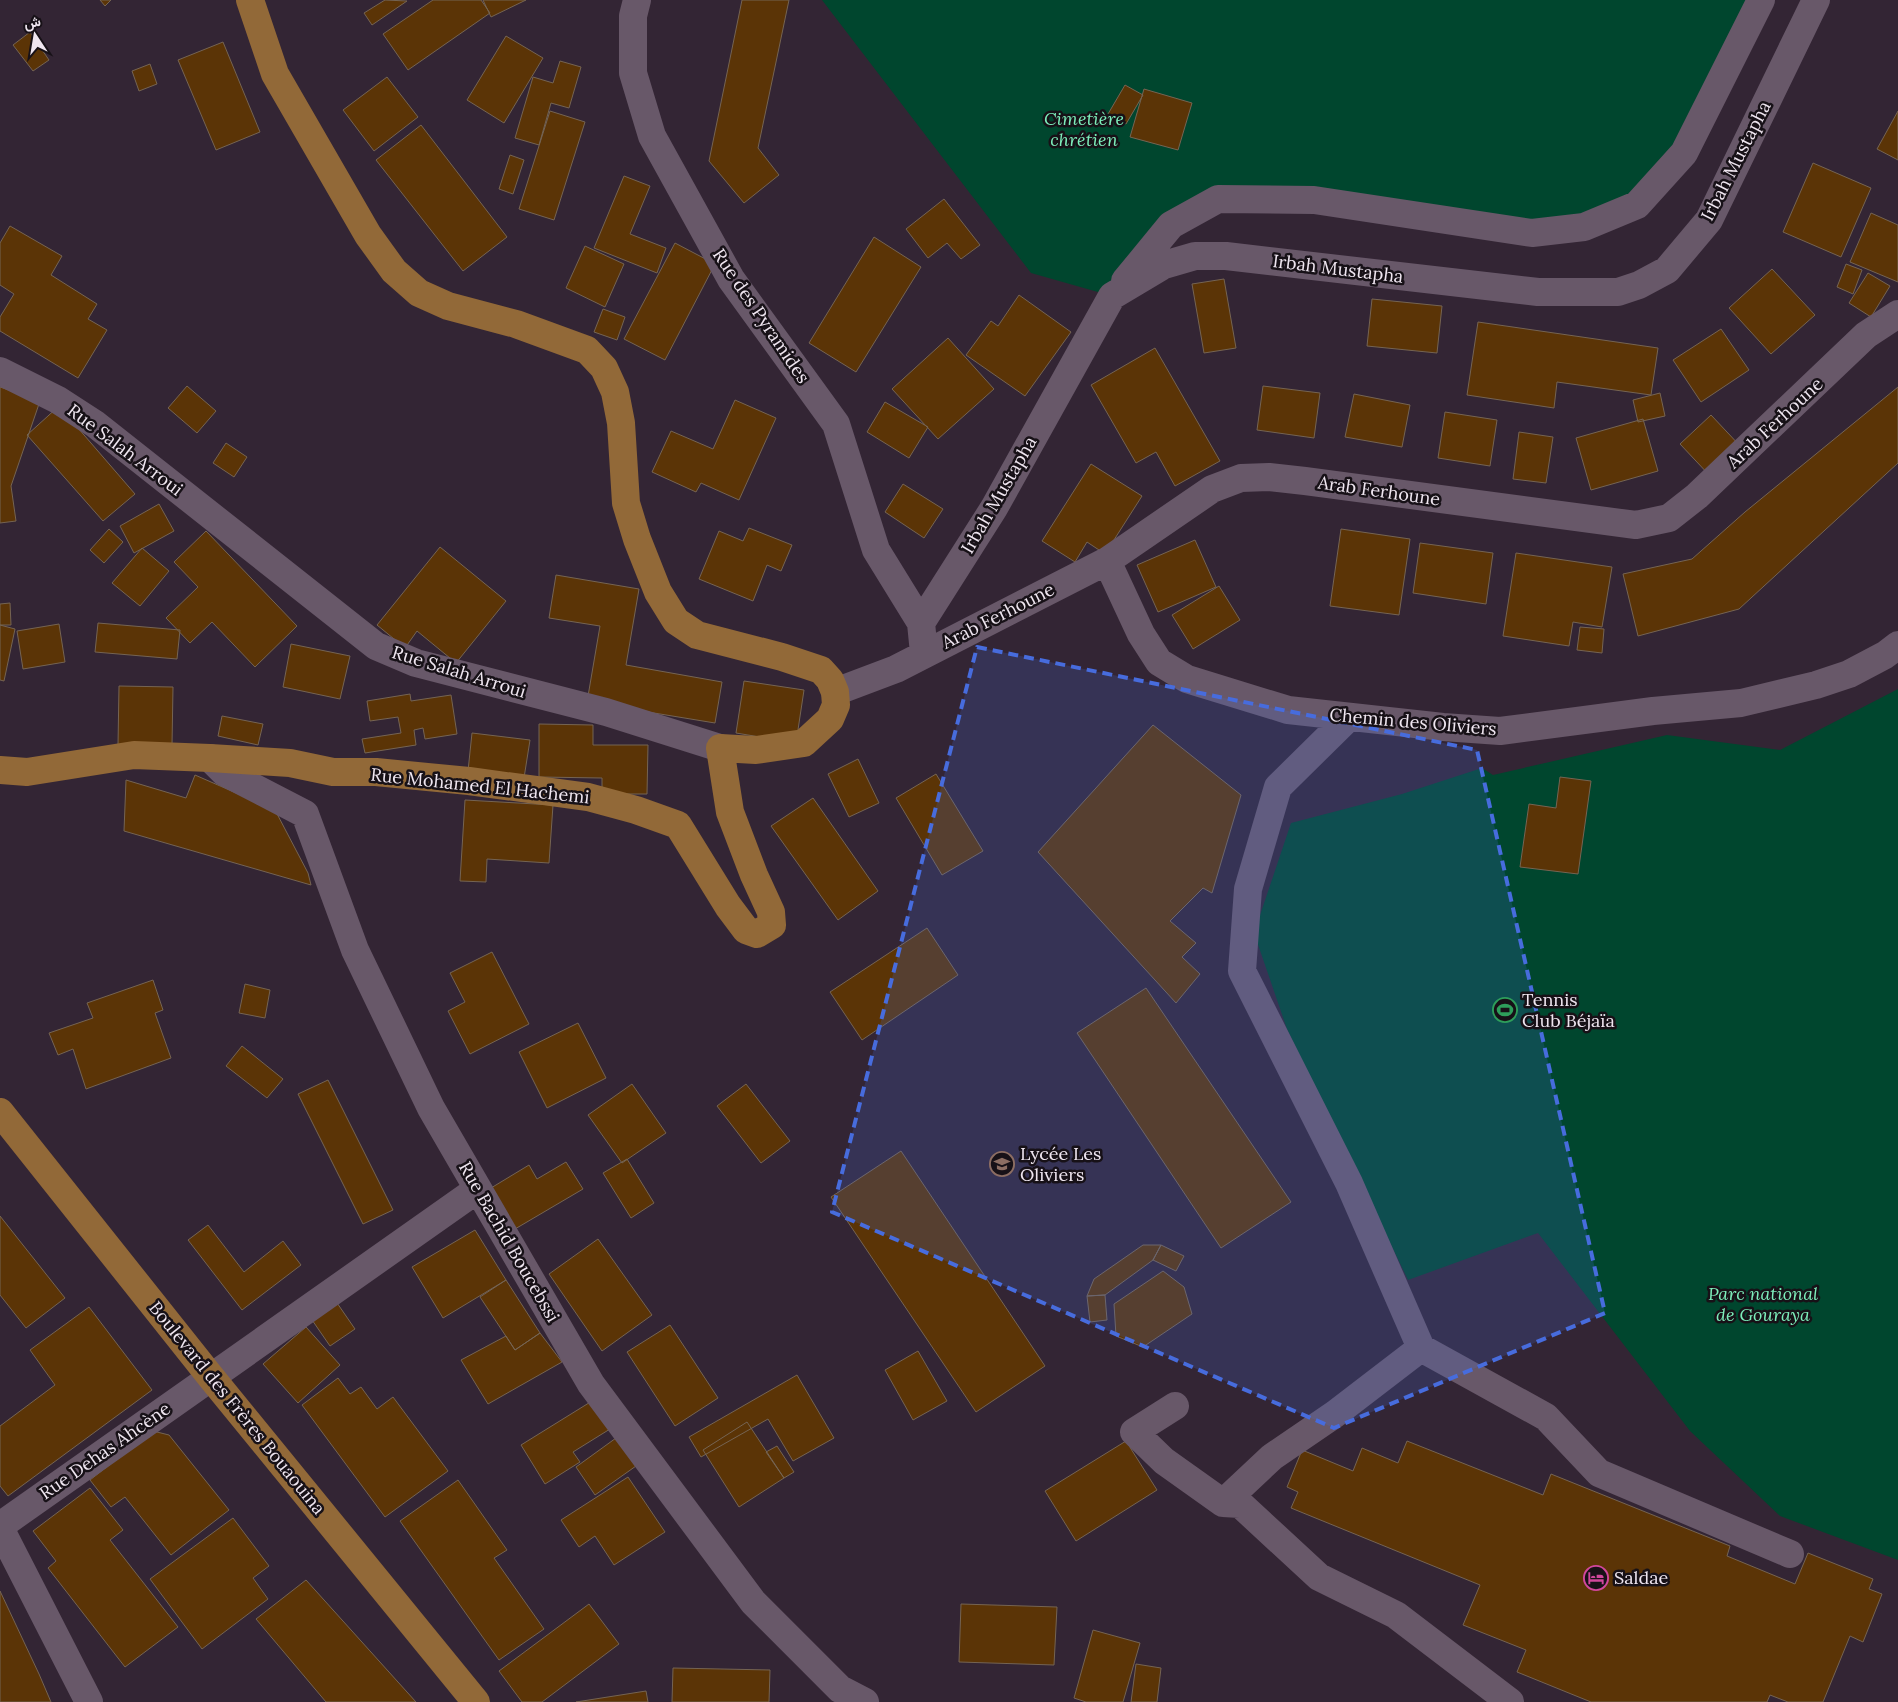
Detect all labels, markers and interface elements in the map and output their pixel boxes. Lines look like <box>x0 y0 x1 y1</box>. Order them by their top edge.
north arrow <box>10 10 60 60</box>
text: ش <box>22 12 43 33</box>
street label: Irbah Mustapha <box>1695 97 1776 225</box>
park label: Cimetière chrétien <box>1044 107 1124 151</box>
street label: Rue des Pyramides <box>708 244 815 388</box>
street label: Irbah Mustapha <box>1271 249 1405 288</box>
street label: Arab Ferhoune <box>1721 372 1828 474</box>
street label: Rue Salah Arroui <box>63 399 188 501</box>
street label: Irbah Mustapha <box>956 432 1041 557</box>
street label: Arab Ferhoune <box>1315 470 1442 511</box>
street label: Arab Ferhoune <box>937 577 1058 654</box>
street label: Rue Salah Arroui <box>389 640 529 703</box>
street label: Chemin des Oliviers <box>1328 703 1498 740</box>
street label: Rue Mohamed El Hachemi <box>369 763 591 808</box>
place label: Tennis Club Béjaïa <box>1522 988 1615 1032</box>
sports icon: Tennis Club Béjaïa <box>1492 997 1518 1023</box>
place label: Lycée Les Oliviers <box>1020 1142 1101 1186</box>
school or university icon: Lycée Les Oliviers <box>989 1151 1015 1177</box>
street label: Rue Bachid Boucebssi <box>454 1157 565 1326</box>
park label: Parc national de Gouraya <box>1708 1282 1818 1326</box>
street label: Boulevard des Frères Bouaouina <box>144 1296 331 1519</box>
street label: Rue Dehas Ahcène <box>35 1397 175 1504</box>
hotel icon: Saldae <box>1583 1565 1609 1591</box>
place label: Saldae <box>1614 1566 1668 1589</box>

